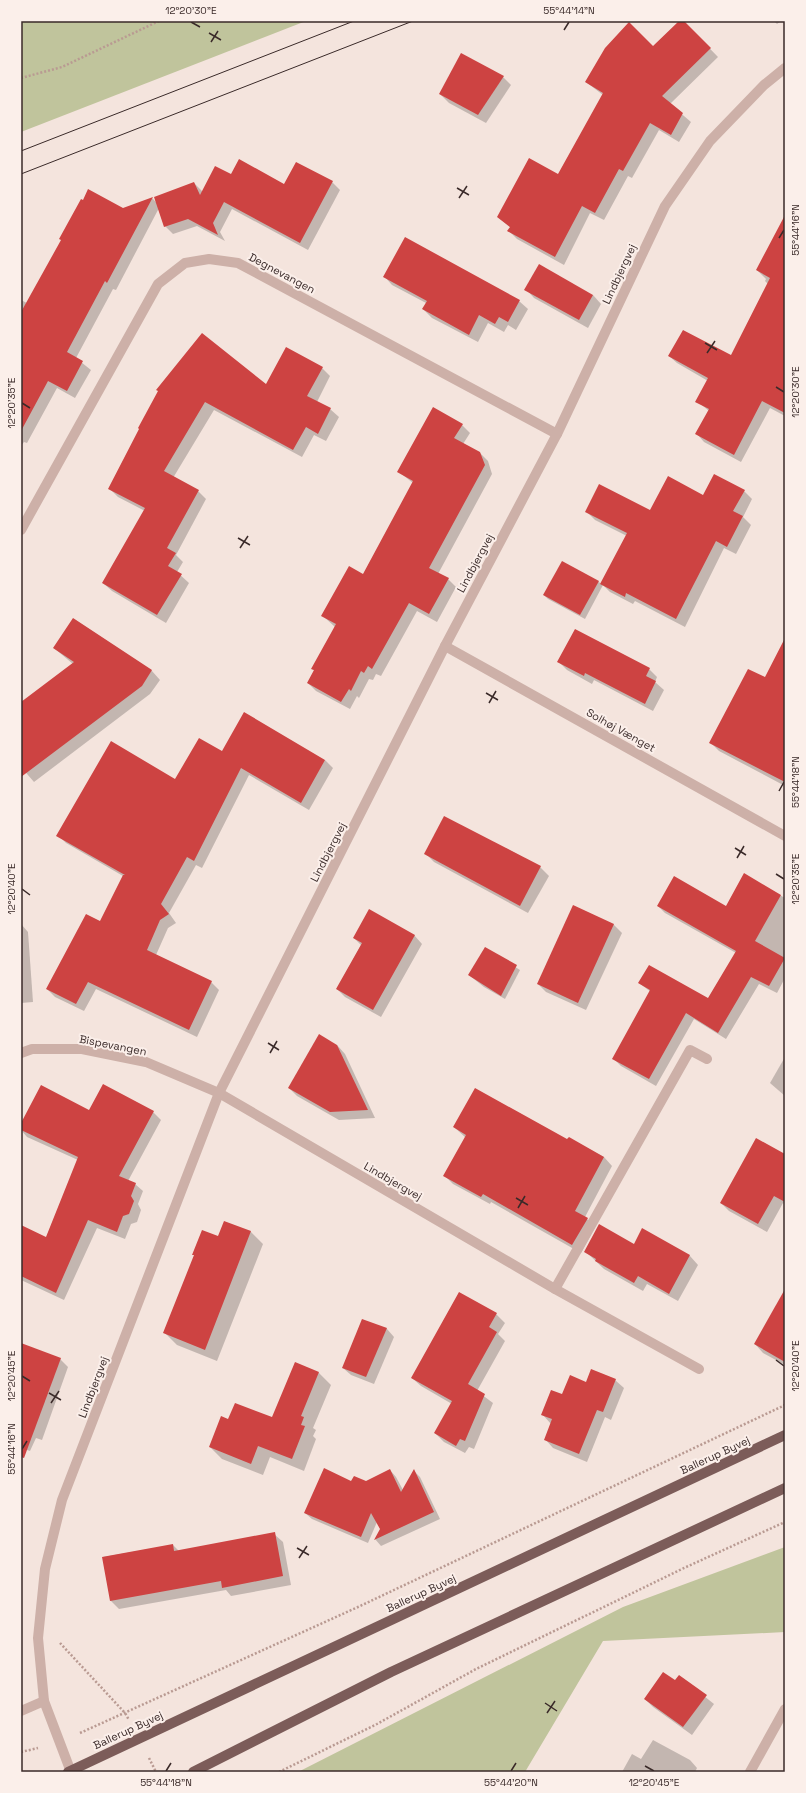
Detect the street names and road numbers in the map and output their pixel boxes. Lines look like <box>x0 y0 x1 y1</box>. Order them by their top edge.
street label: Lindbjergvej <box>599 241 639 306</box>
street label: Degnevangen <box>246 250 318 296</box>
street label: Lindbjergvej <box>454 531 497 595</box>
street label: Solhøj Vænget <box>584 705 658 755</box>
street label: Lindbjergvej <box>307 820 349 884</box>
street label: Bispevangen <box>78 1032 148 1058</box>
street label: Lindbjergvej <box>361 1159 425 1203</box>
street label: Lindbjergvej <box>75 1354 111 1420</box>
street label: Ballerup Byvej <box>678 1433 752 1477</box>
street label: Ballerup Byvej <box>384 1571 458 1615</box>
street label: Ballerup Byvej <box>91 1708 165 1752</box>

